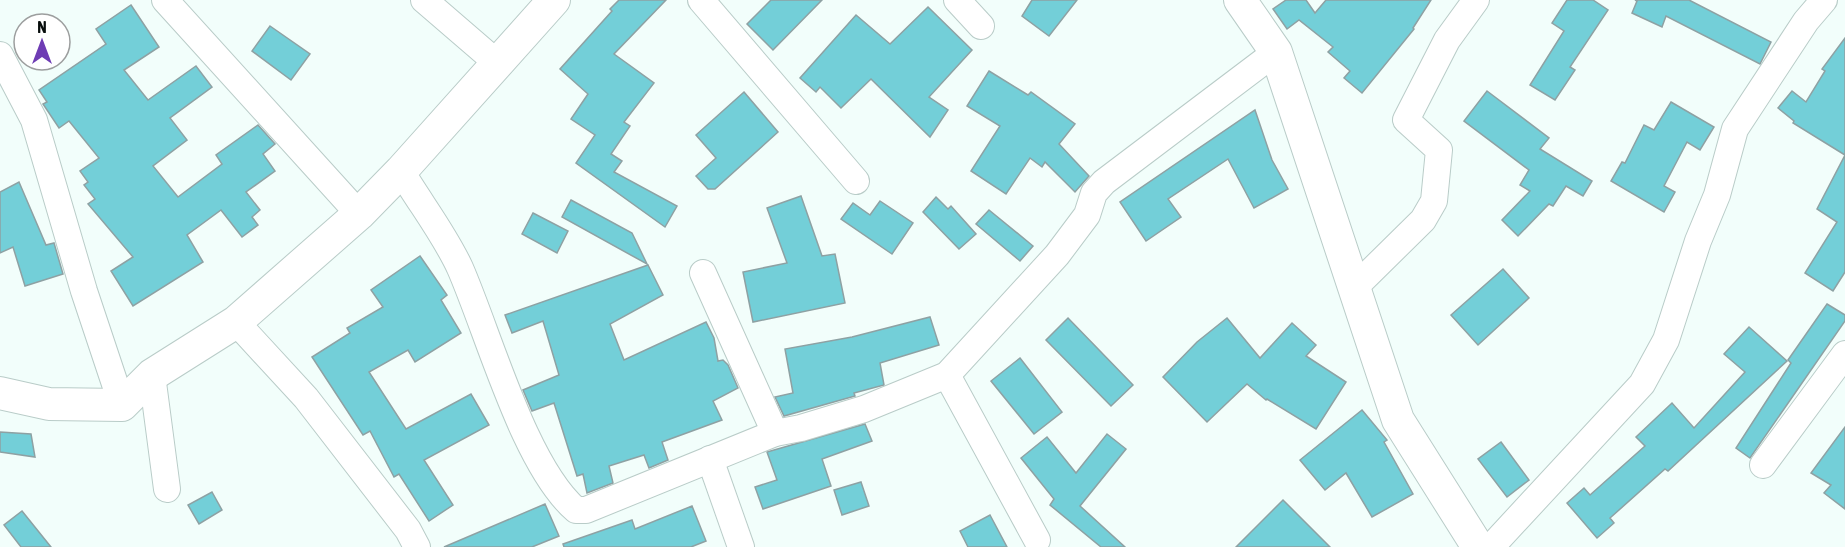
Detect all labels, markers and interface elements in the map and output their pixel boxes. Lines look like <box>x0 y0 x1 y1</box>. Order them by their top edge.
north arrow <box>12 12 72 72</box>
text: N <box>37 18 47 36</box>

